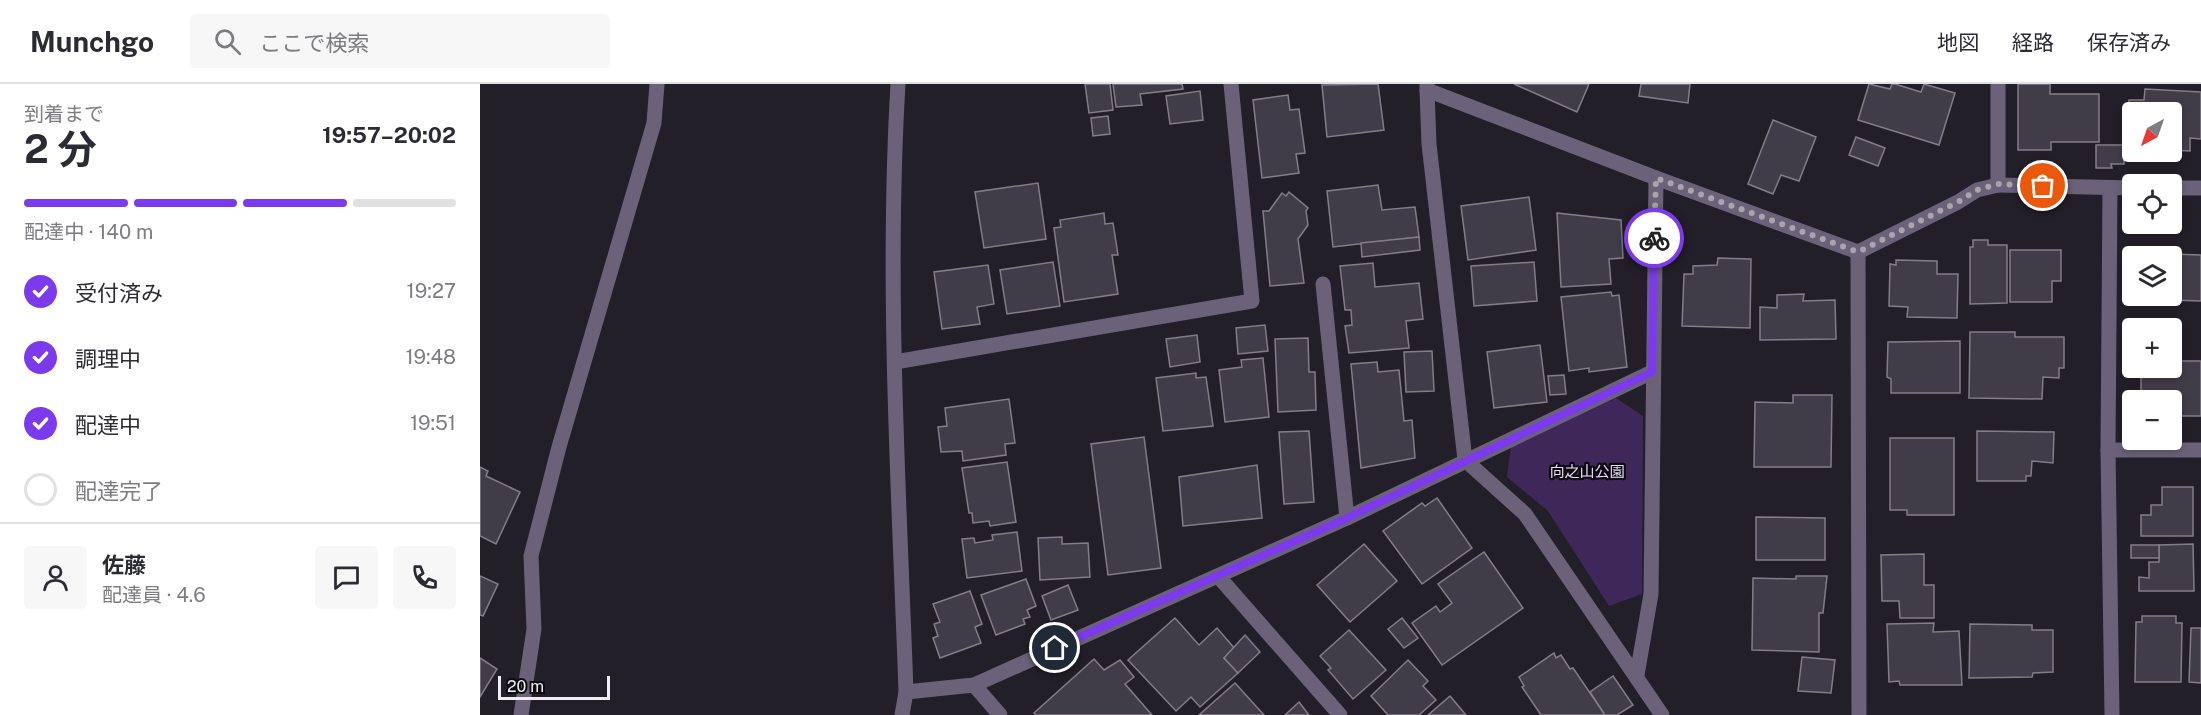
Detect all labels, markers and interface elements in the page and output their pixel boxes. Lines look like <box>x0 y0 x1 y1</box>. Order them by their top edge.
search box <box>190 14 610 68</box>
text: Munchgo <box>30 25 154 58</box>
icon: search <box>211 25 244 58</box>
text: ここで検索 <box>259 30 369 56</box>
text: 地図 <box>1937 30 1979 55</box>
text: 経路 <box>2012 30 2054 55</box>
text: 保存済み <box>2087 30 2171 55</box>
text: 到着まで <box>24 102 104 126</box>
north arrow <box>2122 102 2182 162</box>
map controls <box>2122 102 2182 450</box>
text: 19:57–20:02 <box>322 122 456 148</box>
text: 2 分 <box>24 126 97 172</box>
pin <box>2017 160 2068 211</box>
icon: bag <box>2026 169 2059 202</box>
button: locate <box>2122 174 2182 234</box>
courier <box>1624 208 1684 268</box>
text: 配達中 · 140 m <box>24 220 153 244</box>
icon: bike <box>1638 222 1671 255</box>
button: layers <box>2122 246 2182 306</box>
icon: check <box>24 275 57 308</box>
text: 19:27 <box>407 279 456 303</box>
text: 受付済み <box>75 280 163 306</box>
button: + <box>2122 318 2182 378</box>
icon: check <box>24 341 57 374</box>
text: 19:48 <box>405 345 456 369</box>
text: 調理中 <box>75 346 141 372</box>
button: − <box>2122 390 2182 450</box>
icon: check <box>24 407 57 440</box>
text: 19:51 <box>410 411 456 435</box>
text: 配達中 <box>75 412 141 438</box>
park label: 向之山公園 <box>1549 463 1625 480</box>
text: 配達完了 <box>75 478 163 504</box>
button: person <box>24 546 87 609</box>
button: chat <box>315 546 378 609</box>
button: phone <box>393 546 456 609</box>
text: 佐藤 <box>102 552 146 578</box>
text: 配達員 · 4.6 <box>102 583 206 607</box>
pin <box>1029 622 1080 673</box>
icon: home <box>1038 631 1071 664</box>
scale bar <box>498 673 610 700</box>
text: 20 m <box>507 677 544 696</box>

